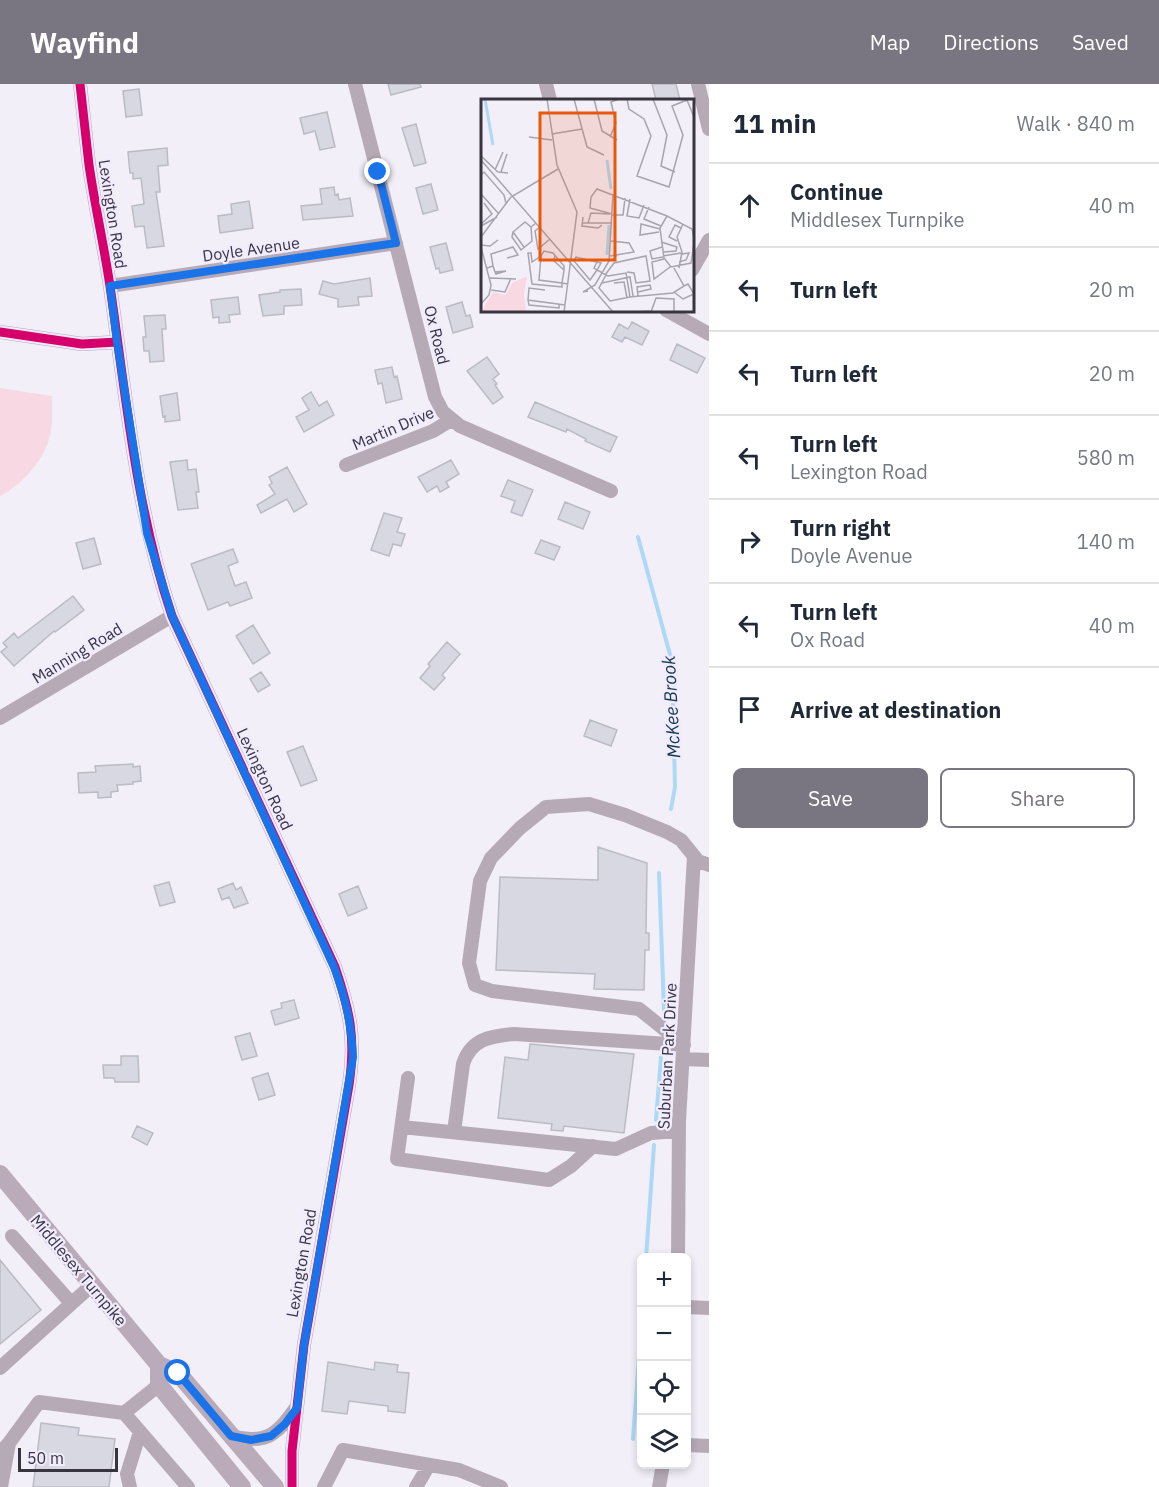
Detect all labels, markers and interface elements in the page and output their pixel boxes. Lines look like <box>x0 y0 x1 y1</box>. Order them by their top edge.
text: Wayfind <box>30 24 139 61</box>
text: Map <box>870 28 910 56</box>
text: Directions <box>943 28 1039 56</box>
text: Saved <box>1072 28 1129 56</box>
inset map <box>481 99 694 312</box>
text: 11 min <box>733 106 817 140</box>
text: Walk · 840 m <box>1017 110 1135 137</box>
street label: Lexington Road <box>94 158 132 270</box>
route end <box>364 158 390 184</box>
text: Continue <box>790 177 883 206</box>
icon: ahead <box>733 189 766 222</box>
text: 40 m <box>1089 192 1135 219</box>
text: Middlesex Turnpike <box>790 206 964 233</box>
street label: Doyle Avenue <box>201 232 301 266</box>
icon: left <box>733 273 766 306</box>
text: Turn left <box>790 275 878 304</box>
text: 20 m <box>1089 276 1135 303</box>
street label: Ox Road <box>420 303 454 367</box>
icon: left <box>733 357 766 390</box>
text: Turn left <box>790 359 878 388</box>
text: 20 m <box>1089 360 1135 387</box>
street label: Martin Drive <box>349 402 437 454</box>
text: Turn left <box>790 429 878 458</box>
icon: left <box>733 441 766 474</box>
text: 580 m <box>1077 444 1135 471</box>
text: Lexington Road <box>790 458 928 485</box>
text: Turn right <box>790 513 891 542</box>
icon: right <box>733 525 766 558</box>
text: 140 m <box>1077 528 1135 555</box>
text: Doyle Avenue <box>790 542 912 569</box>
text: Turn left <box>790 597 878 626</box>
icon: left <box>733 609 766 642</box>
text: 40 m <box>1089 612 1135 639</box>
street label: Manning Road <box>28 618 126 688</box>
text: Ox Road <box>790 626 865 653</box>
water label: McKee Brook <box>657 654 685 759</box>
icon: arrive <box>733 693 766 726</box>
text: Arrive at destination <box>790 695 1001 724</box>
street label: Lexington Road <box>233 725 297 833</box>
button: Save <box>733 768 928 828</box>
button: Share <box>940 768 1135 828</box>
street label: Suburban Park Drive <box>653 982 681 1130</box>
street label: Lexington Road <box>282 1207 320 1319</box>
street label: Middlesex Turnpike <box>26 1210 132 1330</box>
map controls <box>637 1253 691 1469</box>
button: + <box>637 1253 691 1307</box>
button: − <box>637 1307 691 1361</box>
route start <box>164 1359 190 1385</box>
button: locate <box>637 1361 691 1415</box>
button: layers <box>637 1415 691 1469</box>
scale bar <box>18 1445 118 1472</box>
text: 50 m <box>27 1448 64 1468</box>

